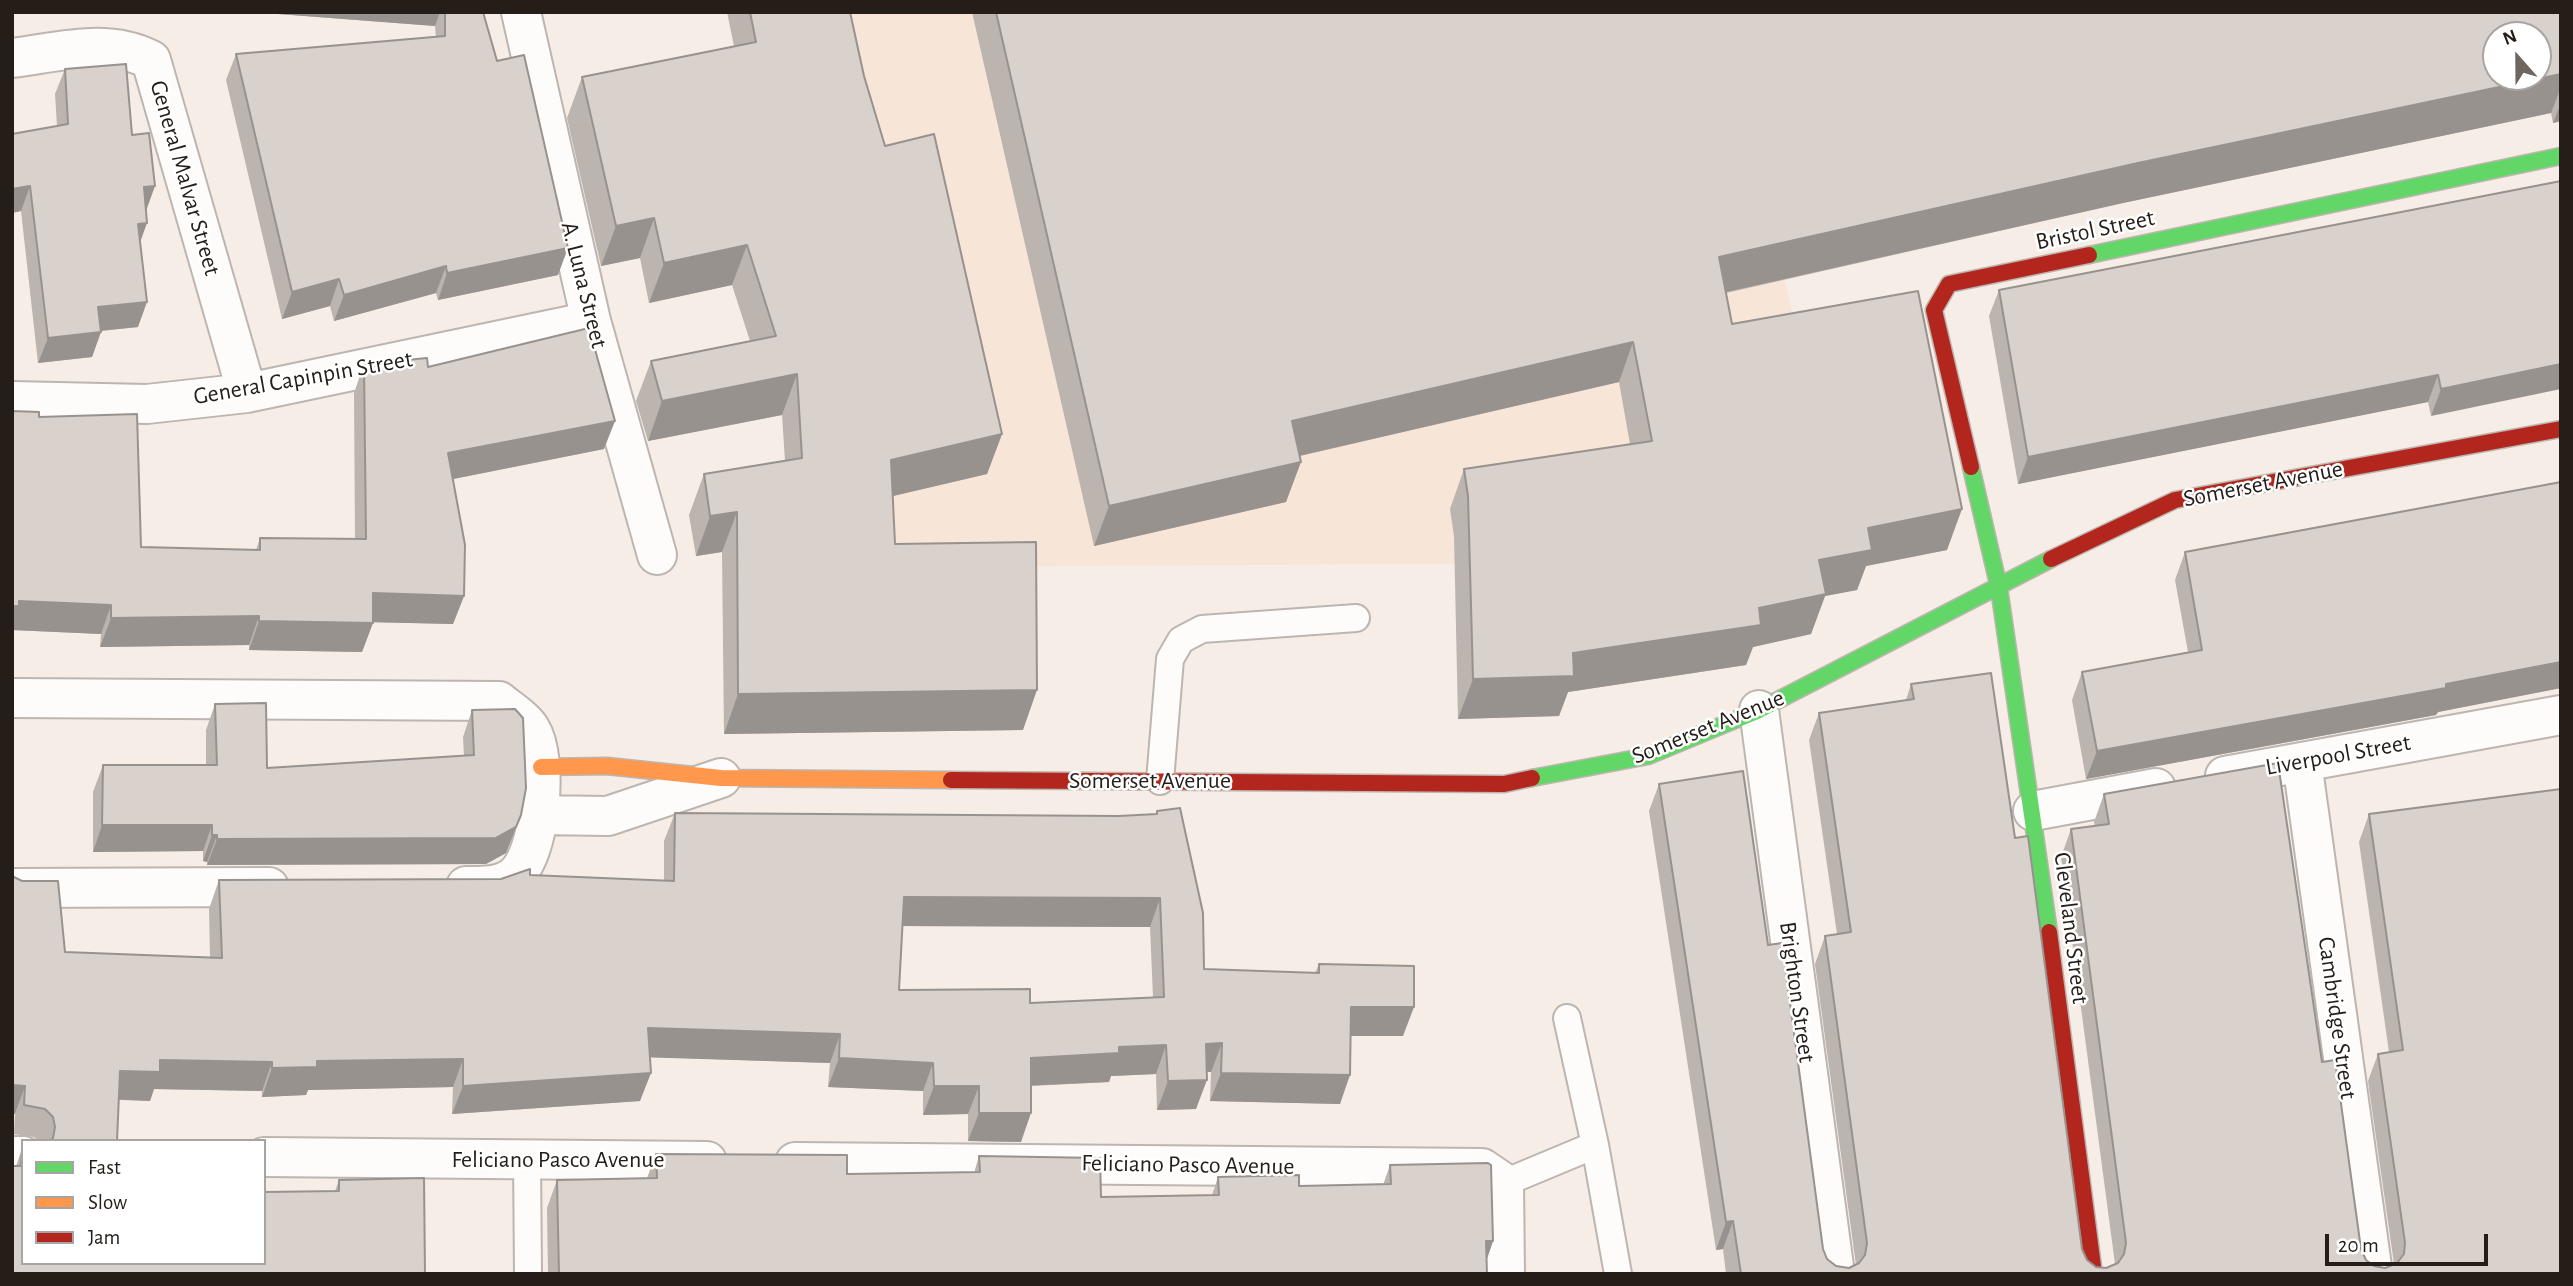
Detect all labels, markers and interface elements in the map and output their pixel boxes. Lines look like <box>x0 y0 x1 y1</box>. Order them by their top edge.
north arrow <box>2482 21 2552 91</box>
text: N <box>2500 27 2520 49</box>
street label: General Malvar Street <box>143 77 227 279</box>
street label: Bristol Street <box>2033 203 2157 257</box>
street label: A. Luna Street <box>554 219 614 351</box>
street label: General Capinpin Street <box>191 345 415 411</box>
street label: Somerset Avenue <box>2181 454 2345 514</box>
street label: Somerset Avenue <box>1628 683 1788 771</box>
street label: Liverpool Street <box>2263 728 2413 782</box>
street label: Somerset Avenue <box>1069 767 1231 795</box>
street label: Cleveland Street <box>2047 851 2095 1005</box>
street label: Brighton Street <box>1773 920 1821 1064</box>
street label: Cambridge Street <box>2311 935 2363 1101</box>
legend <box>21 1139 266 1265</box>
street label: Feliciano Pasco Avenue <box>451 1146 665 1174</box>
street label: Feliciano Pasco Avenue <box>1081 1149 1295 1181</box>
text: Fast <box>88 1157 121 1178</box>
text: Slow <box>88 1192 127 1213</box>
scale bar <box>2328 1220 2491 1264</box>
text: Jam <box>88 1227 120 1248</box>
text: 20 m <box>2338 1235 2379 1256</box>

